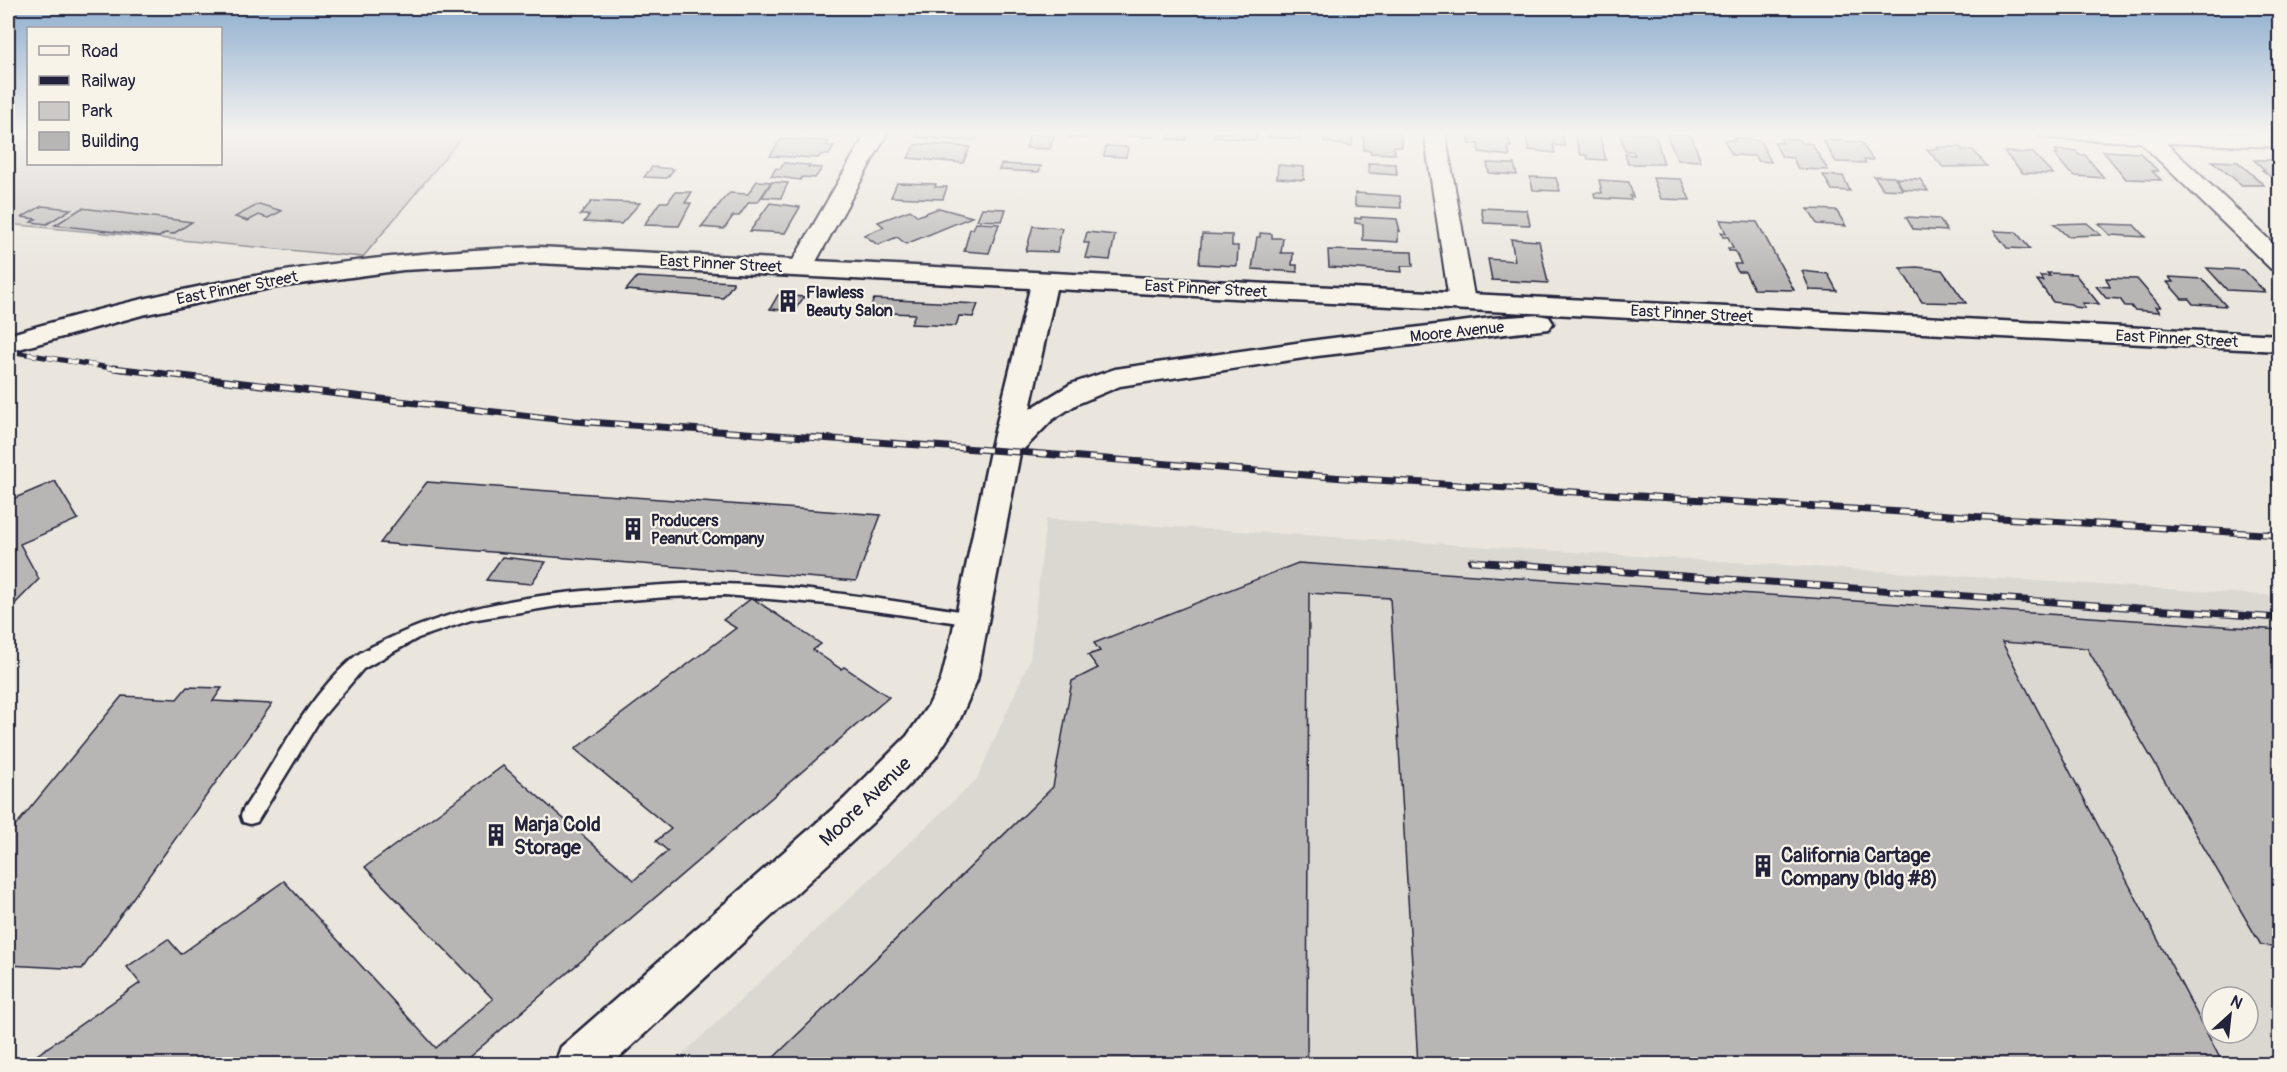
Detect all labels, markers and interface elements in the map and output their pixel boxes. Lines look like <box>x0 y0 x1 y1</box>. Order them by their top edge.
legend <box>27 27 222 165</box>
text: Road <box>81 40 118 63</box>
text: Railway <box>81 70 136 93</box>
text: Park <box>81 100 113 123</box>
text: Building <box>81 130 139 153</box>
street label: East Pinner Street <box>659 251 783 277</box>
street label: East Pinner Street <box>175 266 300 310</box>
street label: East Pinner Street <box>1144 276 1268 302</box>
place label: Flawless Beauty Salon <box>806 283 893 321</box>
building icon: Flawless Beauty Salon <box>775 288 801 314</box>
street label: East Pinner Street <box>1630 301 1754 327</box>
street label: Moore Avenue <box>1409 317 1505 347</box>
street label: East Pinner Street <box>2115 326 2239 352</box>
place label: Producers Peanut Company <box>651 511 764 549</box>
building icon: Producers Peanut Company <box>620 516 646 542</box>
street label: Moore Avenue <box>814 751 917 851</box>
place label: Marja Cold Storage <box>514 812 601 860</box>
building icon: Marja Cold Storage <box>483 822 509 848</box>
place label: California Cartage Company (bldg #8) <box>1781 843 1938 891</box>
building icon: California Cartage Company (bldg #8) <box>1750 853 1776 879</box>
north arrow <box>2200 985 2260 1045</box>
text: N <box>2227 991 2246 1014</box>

